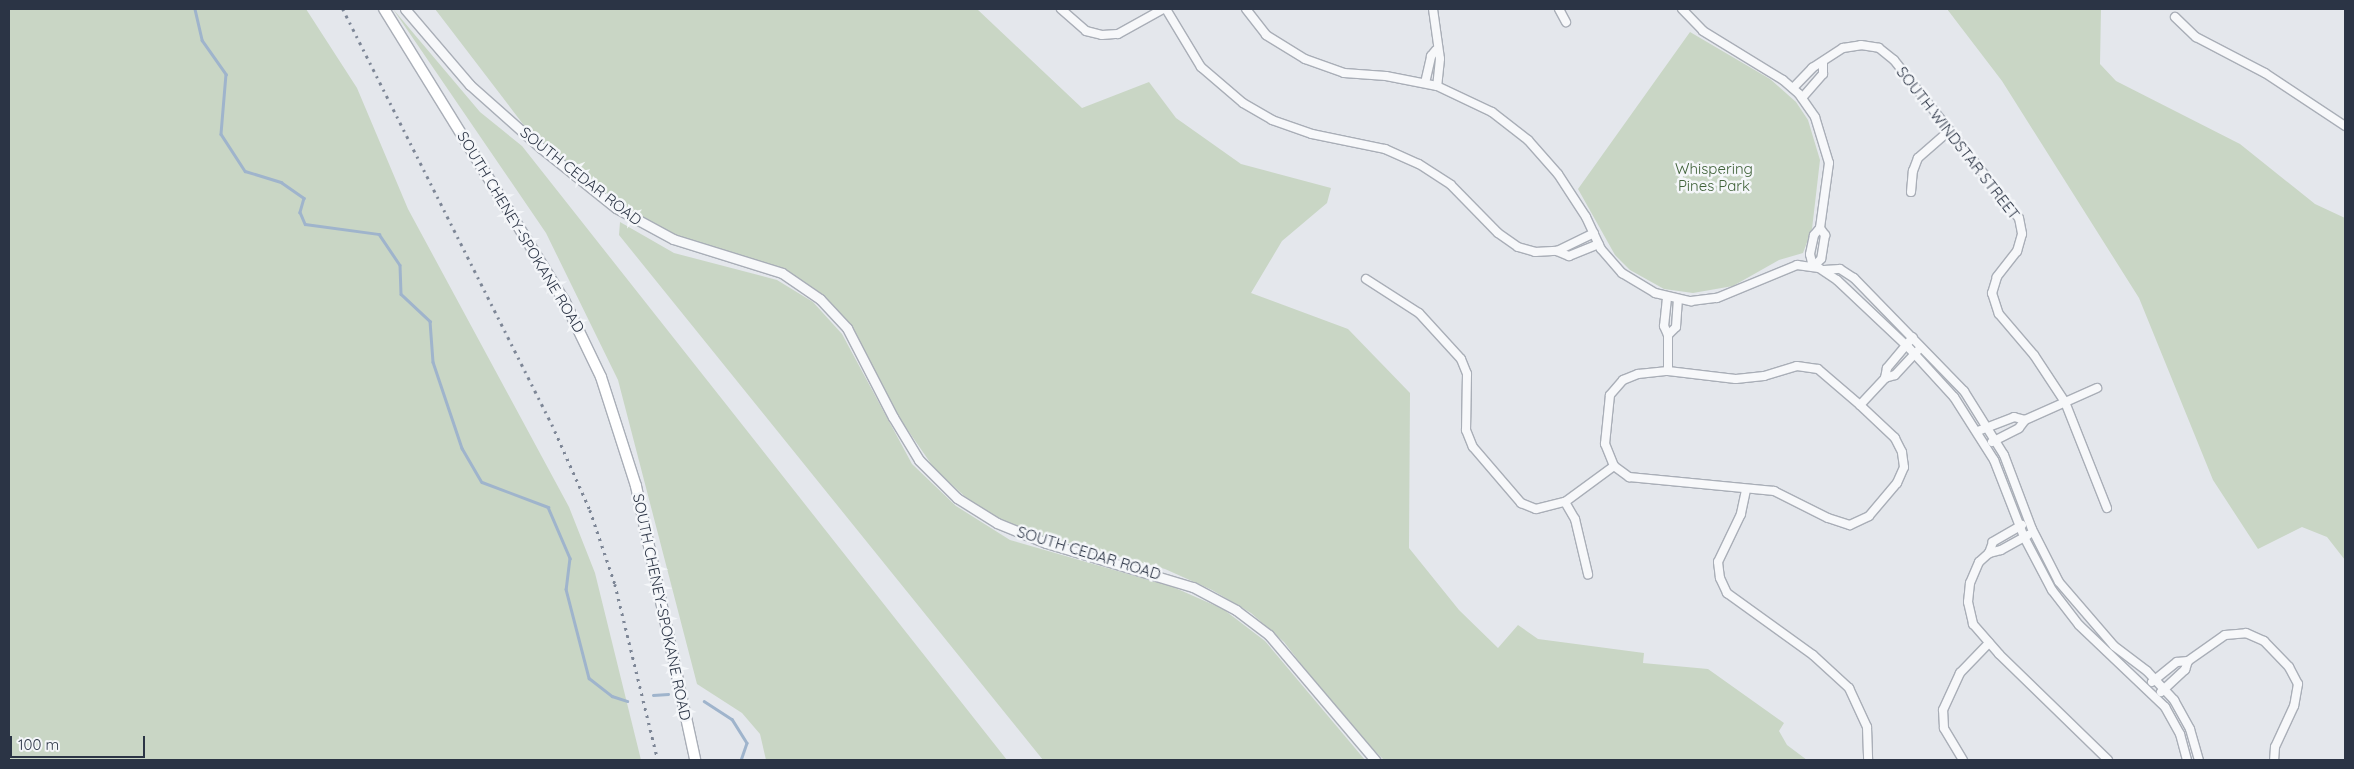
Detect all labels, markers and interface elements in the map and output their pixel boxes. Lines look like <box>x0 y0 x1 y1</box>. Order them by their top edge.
street label: SOUTH WINDSTAR STREET <box>1893 63 2023 223</box>
street label: SOUTH CEDAR ROAD <box>517 123 645 229</box>
street label: SOUTH CHENEY-SPOKANE ROAD <box>454 128 588 336</box>
park label: Whispering Pines Park <box>1675 159 1753 194</box>
street label: SOUTH CHENEY-SPOKANE ROAD <box>629 492 695 722</box>
street label: SOUTH CEDAR ROAD <box>1015 523 1163 583</box>
scale bar <box>12 726 148 758</box>
text: 100 m <box>18 735 59 754</box>

